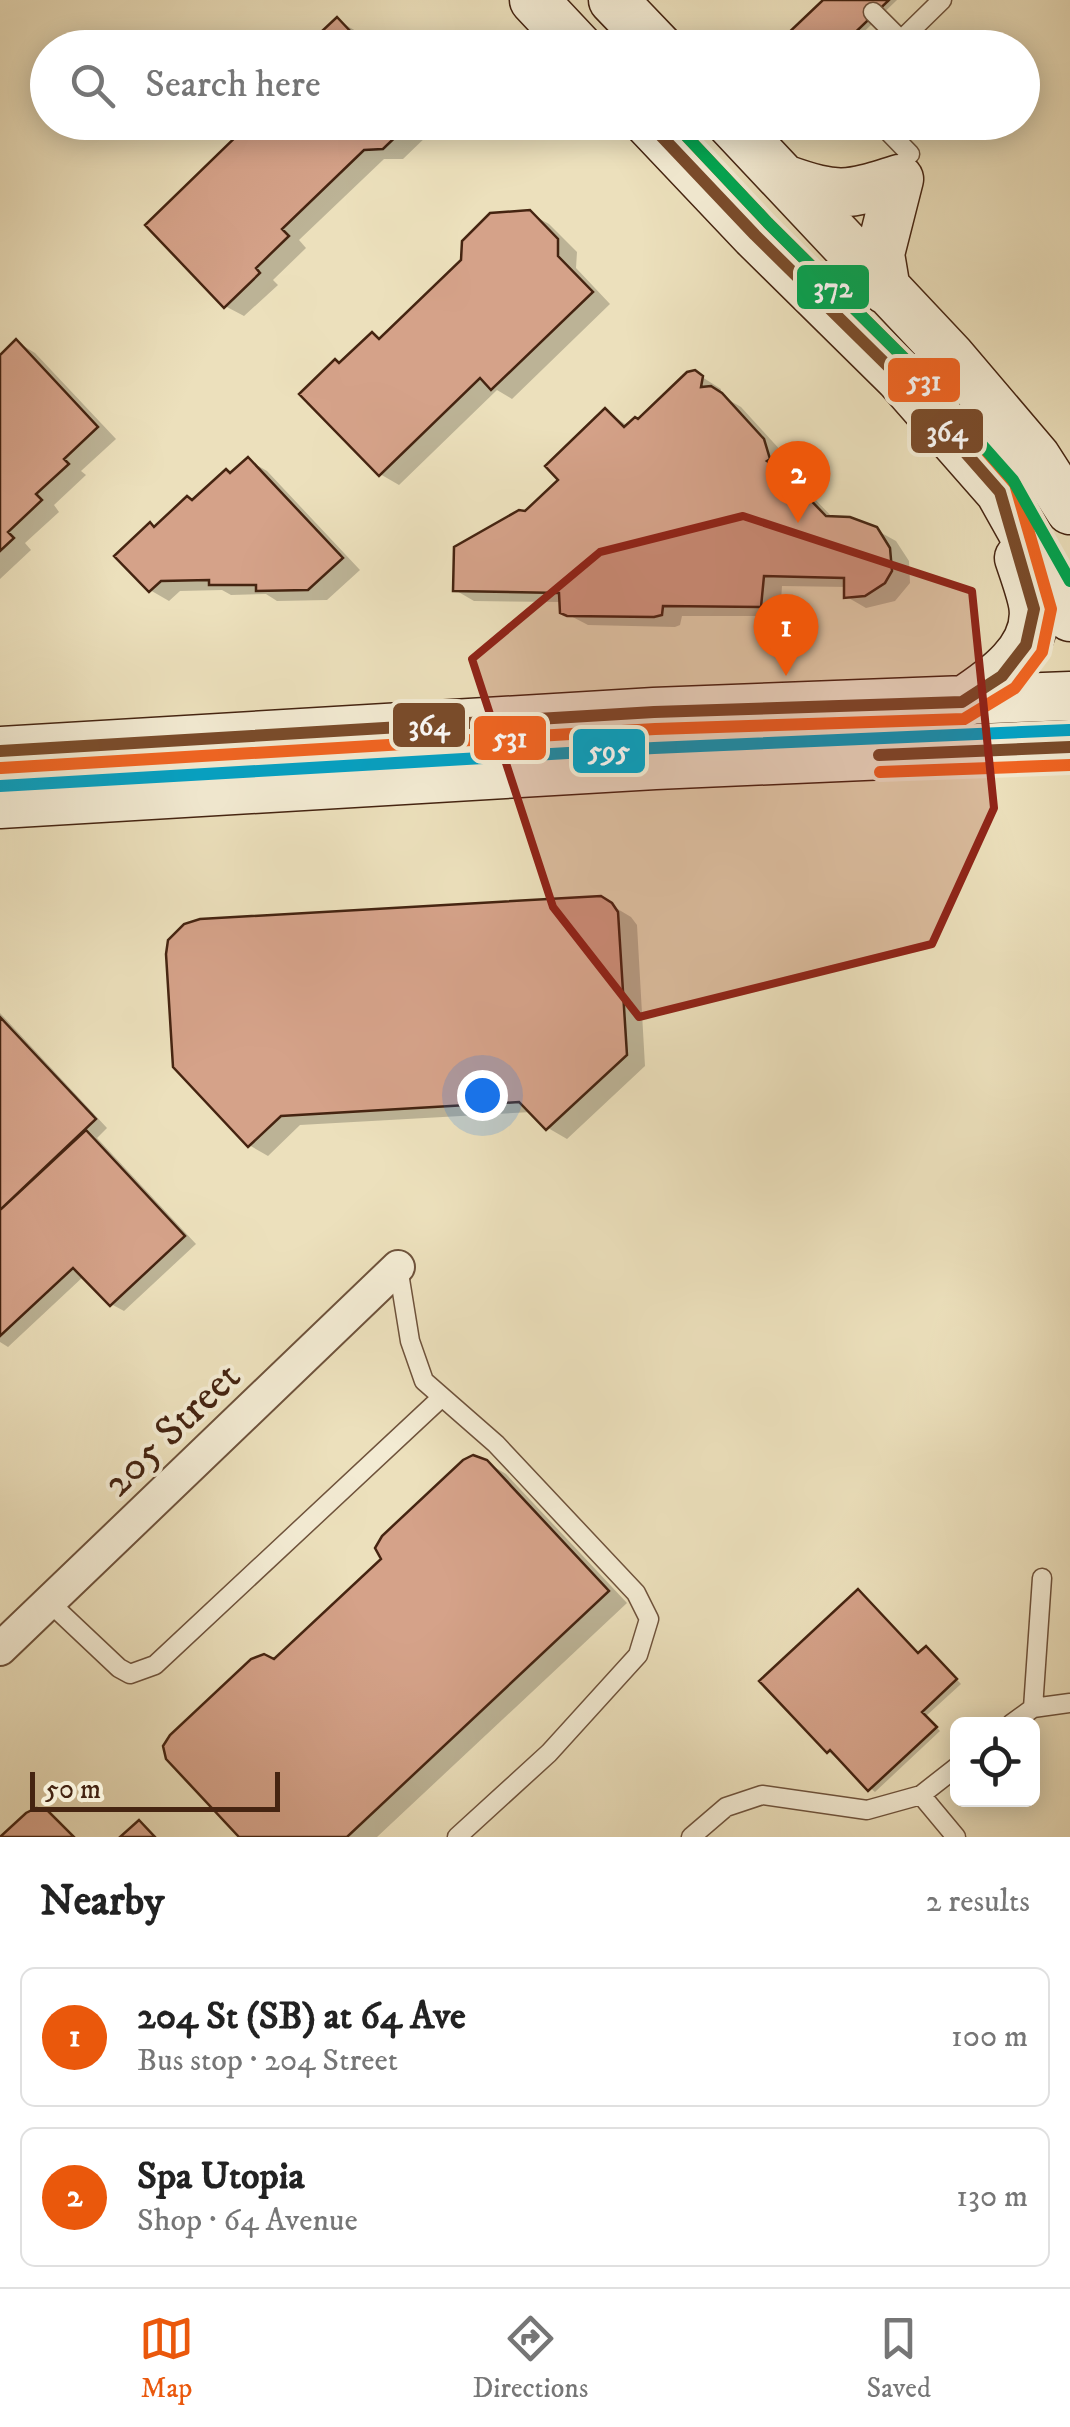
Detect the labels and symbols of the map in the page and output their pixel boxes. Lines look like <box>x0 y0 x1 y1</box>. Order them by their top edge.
line badge: 372 <box>795 263 871 311</box>
text: 372 <box>814 271 853 306</box>
line badge: 531 <box>886 356 962 404</box>
text: 531 <box>906 364 941 399</box>
line badge: 364 <box>909 407 985 455</box>
text: 364 <box>926 415 969 450</box>
pin: 2 <box>766 440 830 523</box>
pin: 1 <box>754 594 818 676</box>
line badge: 364 <box>391 701 467 749</box>
text: 364 <box>408 709 451 744</box>
line badge: 531 <box>472 714 548 762</box>
text: 531 <box>492 721 527 756</box>
line badge: 595 <box>571 727 647 775</box>
text: 595 <box>587 734 630 769</box>
your location <box>457 1070 508 1121</box>
street label: 205 Street <box>92 1352 252 1509</box>
scale bar <box>30 1767 280 1812</box>

